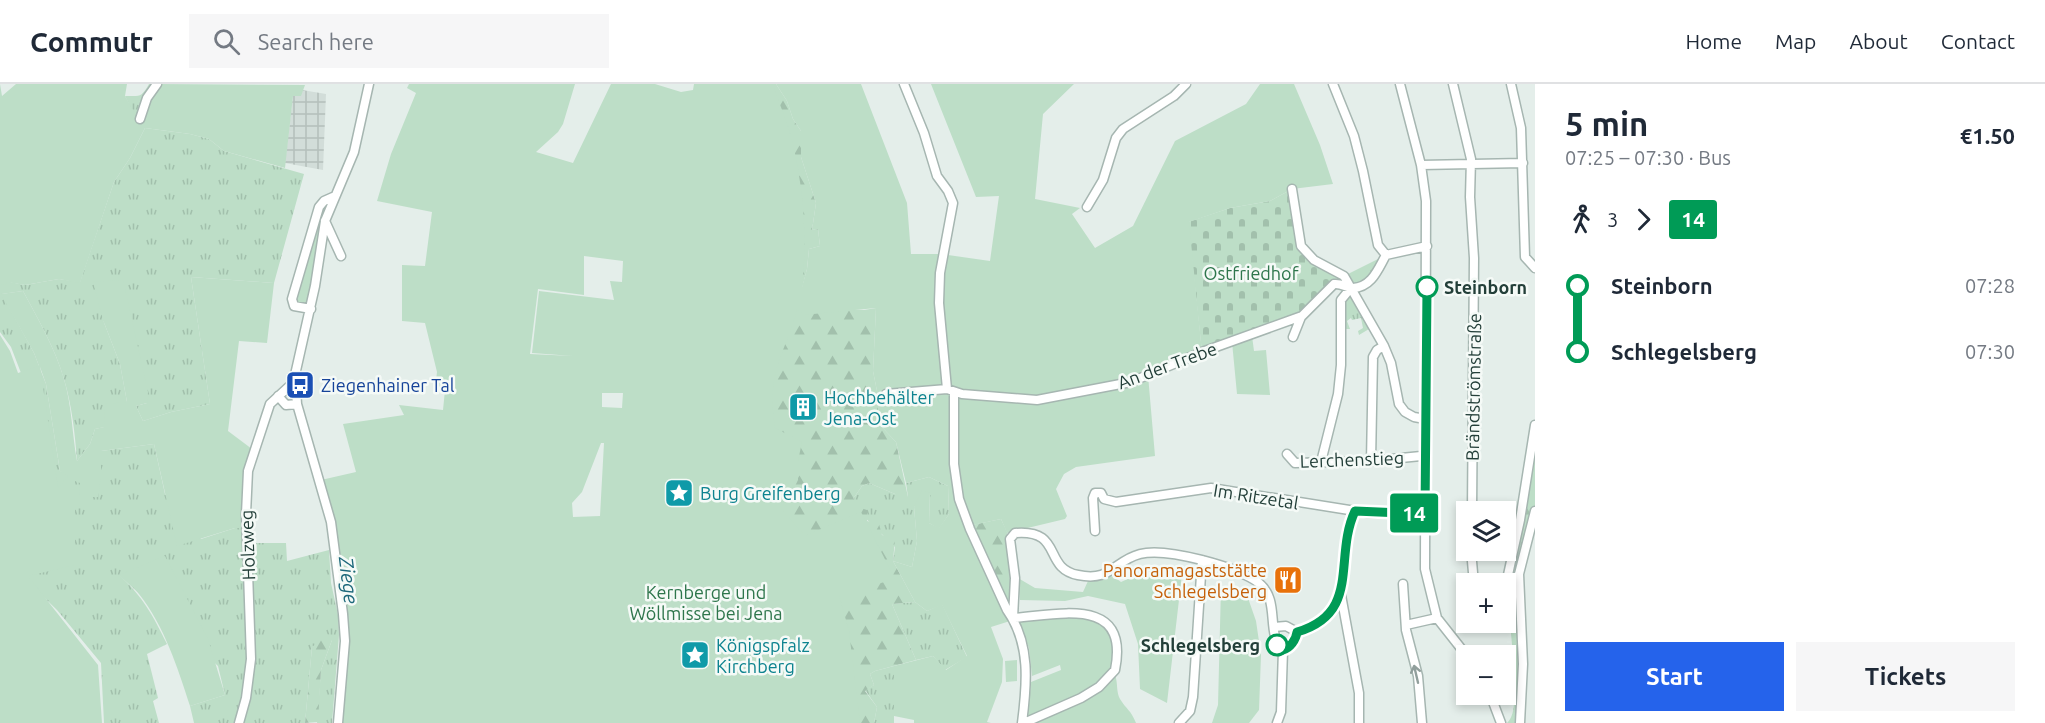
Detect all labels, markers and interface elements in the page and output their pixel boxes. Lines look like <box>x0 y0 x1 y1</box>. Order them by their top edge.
search box <box>189 14 609 68</box>
icon: search <box>210 25 243 58</box>
text: Commutr <box>30 26 153 57</box>
text: Search here <box>258 29 374 54</box>
text: Home <box>1685 29 1742 53</box>
text: Map <box>1775 29 1816 53</box>
text: About <box>1849 29 1908 53</box>
text: Contact <box>1941 29 2015 53</box>
text: 5 min <box>1565 105 1648 142</box>
text: €1.50 <box>1960 123 2015 148</box>
text: 07:25 – 07:30 · Bus <box>1565 146 1731 169</box>
icon: walk <box>1565 203 1598 236</box>
icon: forward <box>1627 203 1660 236</box>
text: 14 <box>1681 207 1705 231</box>
text: 3 <box>1607 208 1618 231</box>
park label: Ostfriedhof <box>1203 263 1299 283</box>
text: Steinborn <box>1611 273 1713 298</box>
text: 07:28 <box>1965 274 2015 297</box>
marker: Steinborn <box>1416 276 1438 298</box>
place label: Steinborn <box>1444 277 1527 297</box>
street label: Brändströmstraße <box>1462 313 1484 461</box>
street label: An der Trebe <box>1115 338 1219 392</box>
text: Schlegelsberg <box>1611 339 1757 364</box>
text: 07:30 <box>1965 340 2015 363</box>
bus stop icon: Ziegenhainer Tal <box>284 369 316 401</box>
place label: Ziegenhainer Tal <box>321 375 455 395</box>
place label: Hochbehälter Jena-Ost <box>824 387 934 428</box>
building icon: Hochbehälter Jena-Ost <box>787 391 819 423</box>
street label: Lerchenstieg <box>1300 447 1404 471</box>
place icon: Burg Greifenberg <box>663 477 695 509</box>
street label: Im Ritzetal <box>1212 479 1300 513</box>
place label: Burg Greifenberg <box>700 483 841 503</box>
line badge: 14 <box>1387 494 1441 532</box>
text: 14 <box>1402 501 1426 525</box>
map controls <box>1456 501 1516 705</box>
button: layers <box>1456 501 1516 561</box>
street label: Holzweg <box>236 509 258 581</box>
water label: Ziege <box>335 554 363 605</box>
place label: Panoramagaststätte Schlegelsberg <box>1103 560 1267 601</box>
restaurant icon: Panoramagaststätte Schlegelsberg <box>1272 564 1304 596</box>
button: + <box>1456 573 1516 633</box>
park label: Kernberge und Wöllmisse bei Jena <box>629 582 783 623</box>
marker: Schlegelsberg <box>1266 634 1288 656</box>
place label: Königspfalz Kirchberg <box>716 635 810 676</box>
place label: Schlegelsberg <box>1141 635 1260 655</box>
place icon: Königspfalz Kirchberg <box>679 639 711 671</box>
button: Start <box>1565 642 1784 711</box>
button: Tickets <box>1796 642 2015 711</box>
button: − <box>1456 645 1516 705</box>
one-way arrow <box>1410 665 1422 684</box>

